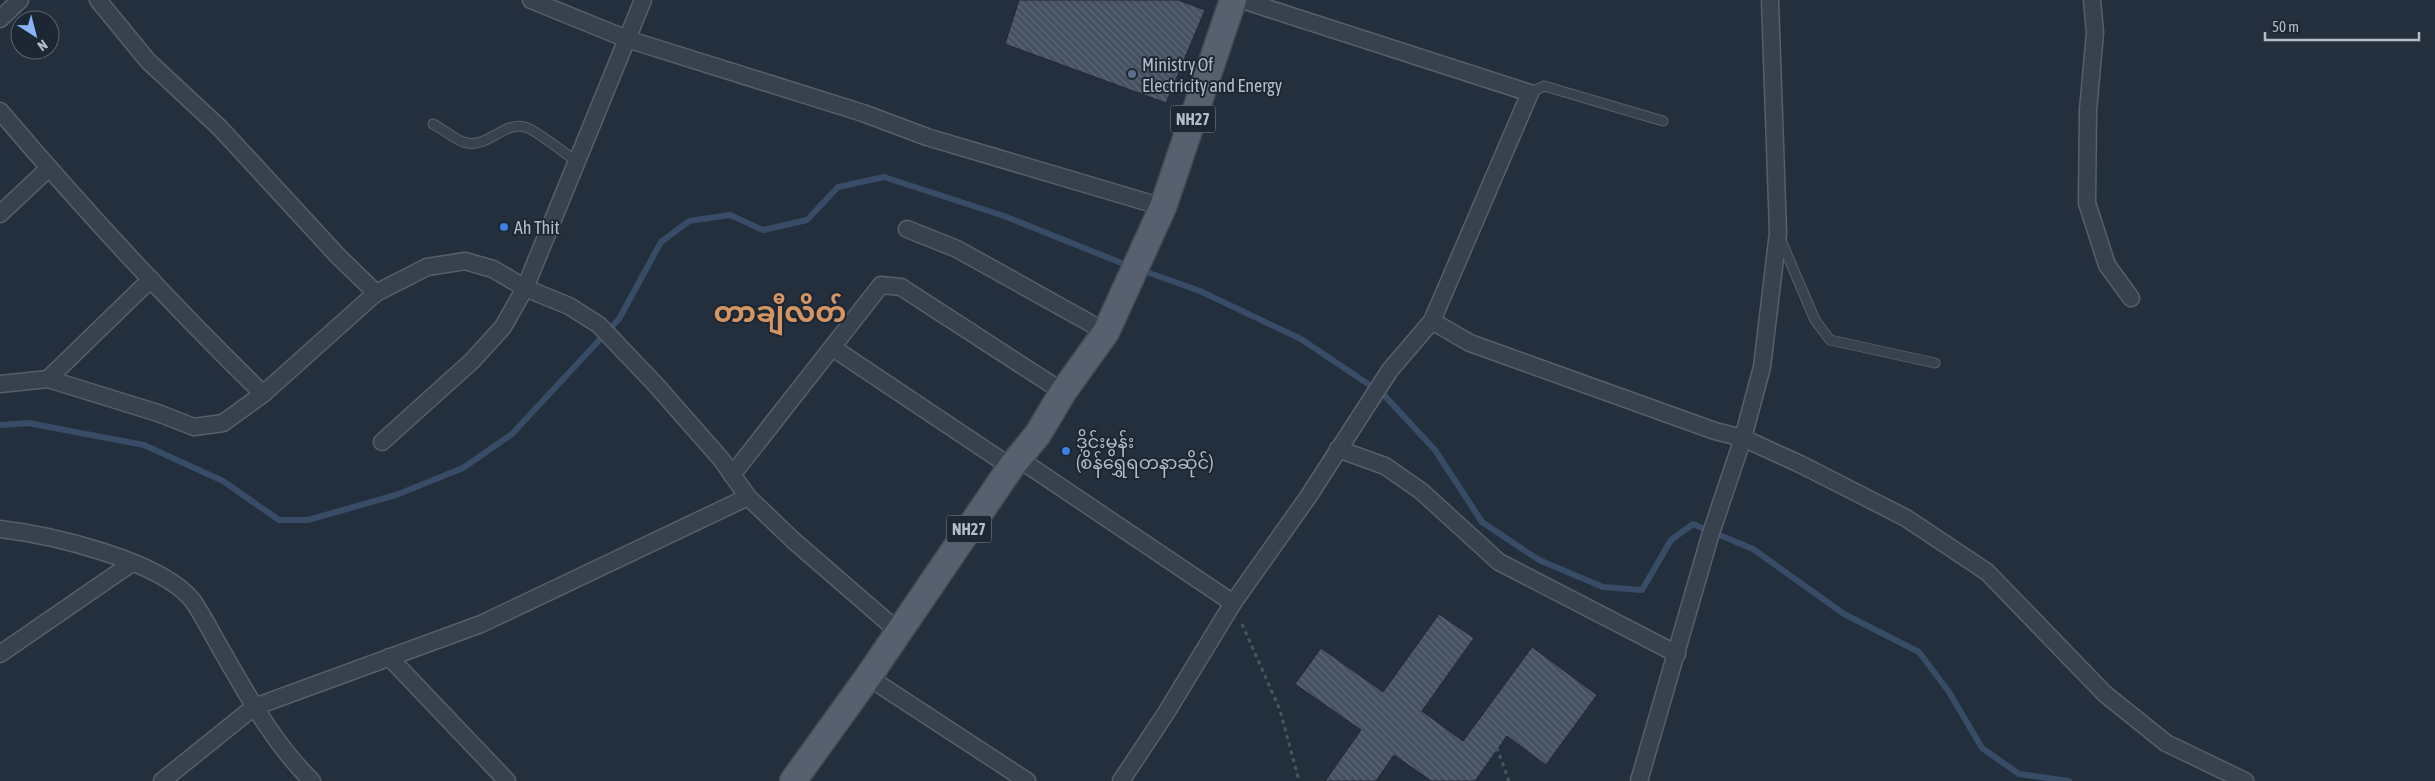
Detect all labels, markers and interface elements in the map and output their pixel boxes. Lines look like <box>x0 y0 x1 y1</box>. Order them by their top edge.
north arrow <box>10 10 60 60</box>
scale bar <box>2265 10 2419 42</box>
text: 50 m <box>2272 18 2299 35</box>
text: N <box>35 37 51 54</box>
place label: Ministry Of Electricity and Energy <box>1142 54 1282 96</box>
marker: Ministry Of Electricity and Energy <box>1126 68 1138 80</box>
road number: NH27 <box>1170 106 1216 132</box>
place label: Ah Thit <box>514 217 560 238</box>
marker: Ah Thit <box>498 221 510 233</box>
district label: တာချီလိတ် <box>714 293 846 336</box>
place label: ဒိုင်းမွန်း (စိန်ရွှေရတနာဆိုင်) <box>1076 428 1214 478</box>
marker: ဒိုင်းမွန်း (စိန်ရွှေရတနာဆိုင်) <box>1060 445 1072 457</box>
road number: NH27 <box>946 516 992 542</box>

